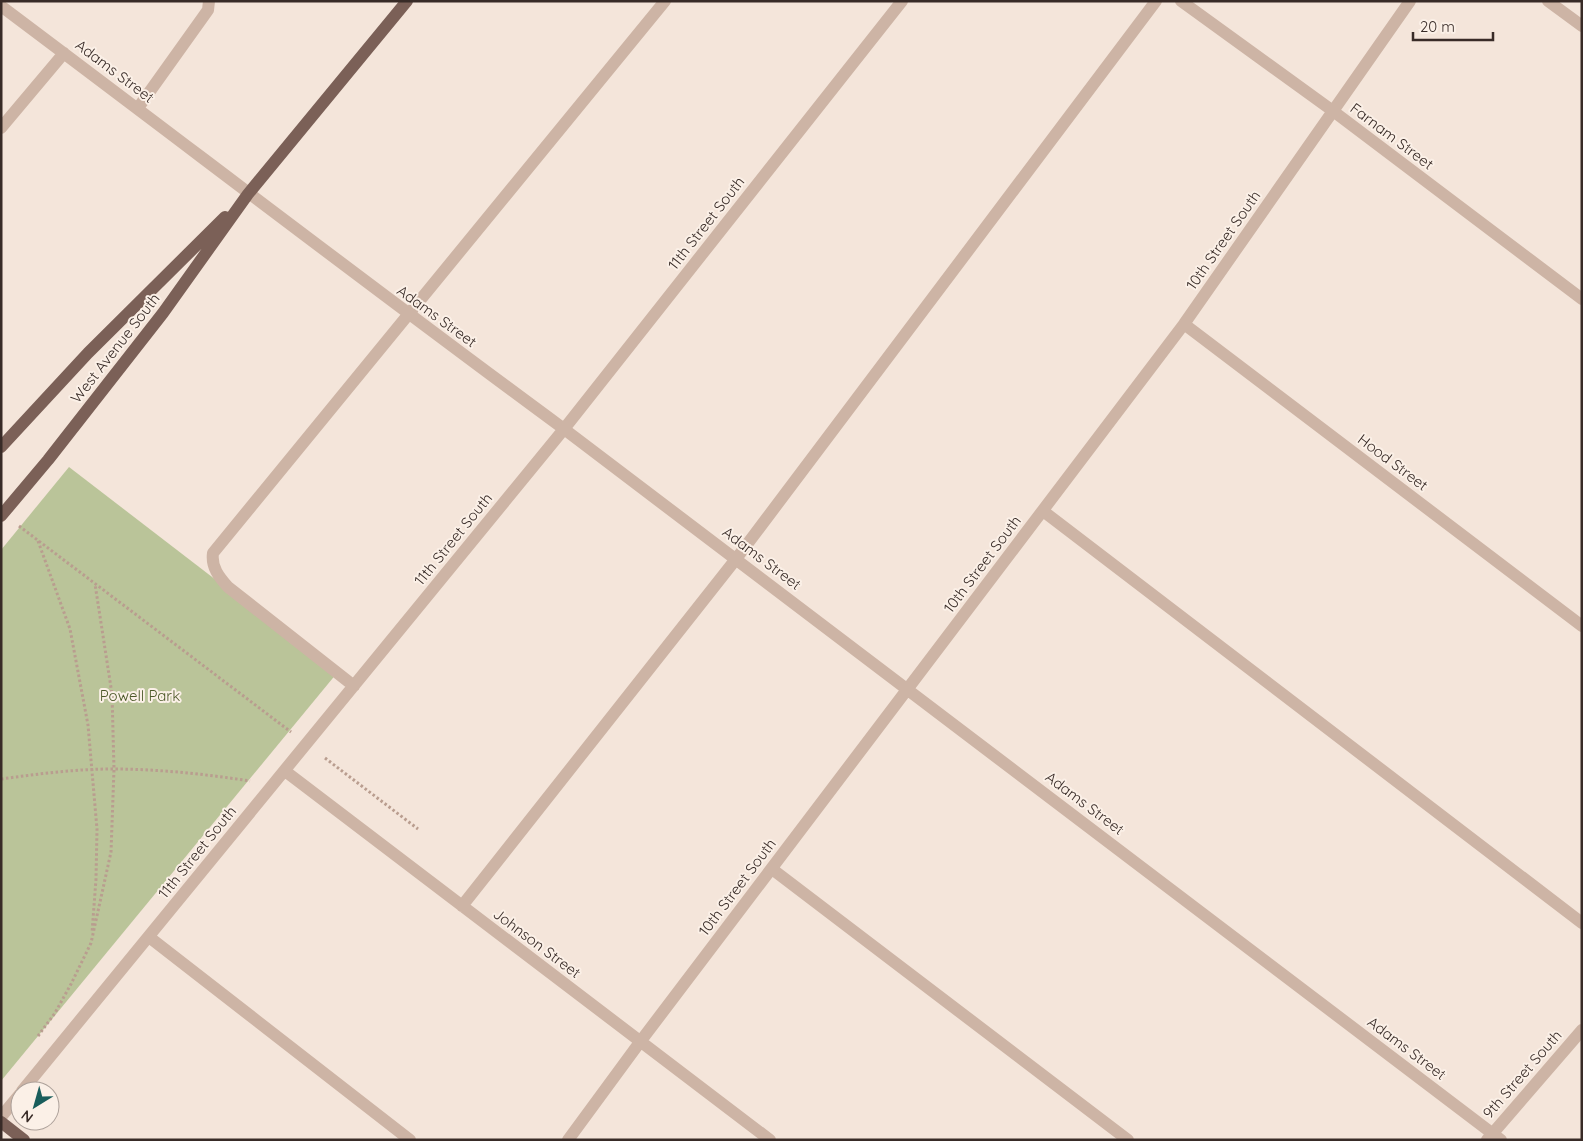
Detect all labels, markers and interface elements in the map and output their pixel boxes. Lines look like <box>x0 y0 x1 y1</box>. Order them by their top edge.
scale bar <box>1413 10 1493 42</box>
text: 20 m <box>1420 17 1455 36</box>
street label: Adams Street <box>72 35 158 107</box>
street label: Farnam Street <box>1347 98 1437 174</box>
street label: 11th Street South <box>664 172 748 274</box>
street label: 10th Street South <box>1182 187 1264 293</box>
street label: Adams Street <box>394 281 480 351</box>
street label: West Avenue South <box>66 289 164 407</box>
street label: Hood Street <box>1354 429 1432 495</box>
street label: 11th Street South <box>410 489 496 589</box>
street label: 10th Street South <box>939 512 1025 616</box>
street label: Adams Street <box>719 522 805 594</box>
park label: Powell Park <box>100 686 180 705</box>
street label: Adams Street <box>1042 767 1128 839</box>
street label: 11th Street South <box>154 802 240 902</box>
street label: 10th Street South <box>694 835 780 939</box>
street label: Johnson Street <box>489 904 585 982</box>
street label: Adams Street <box>1364 1012 1450 1084</box>
street label: 9th Street South <box>1478 1026 1566 1122</box>
north arrow <box>10 1081 60 1131</box>
text: N <box>18 1106 37 1127</box>

